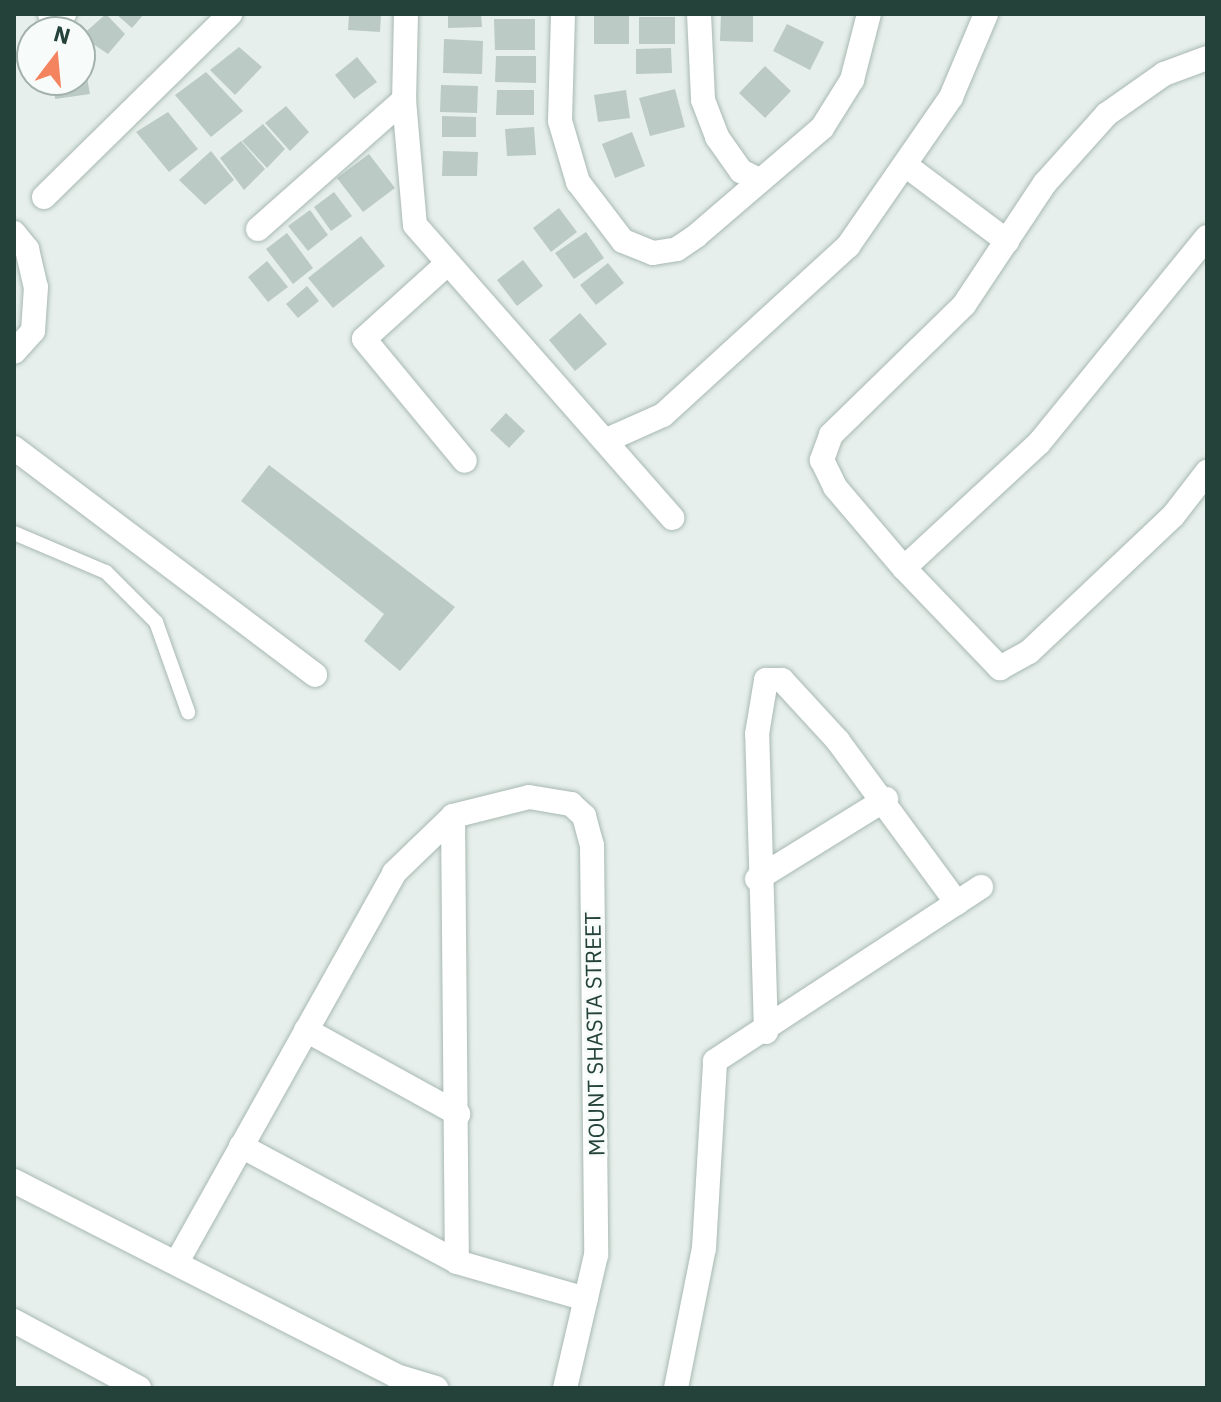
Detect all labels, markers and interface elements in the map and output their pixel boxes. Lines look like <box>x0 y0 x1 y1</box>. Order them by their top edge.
north arrow <box>16 16 96 96</box>
text: N <box>51 18 74 51</box>
street label: MOUNT SHASTA STREET <box>579 912 609 1156</box>

